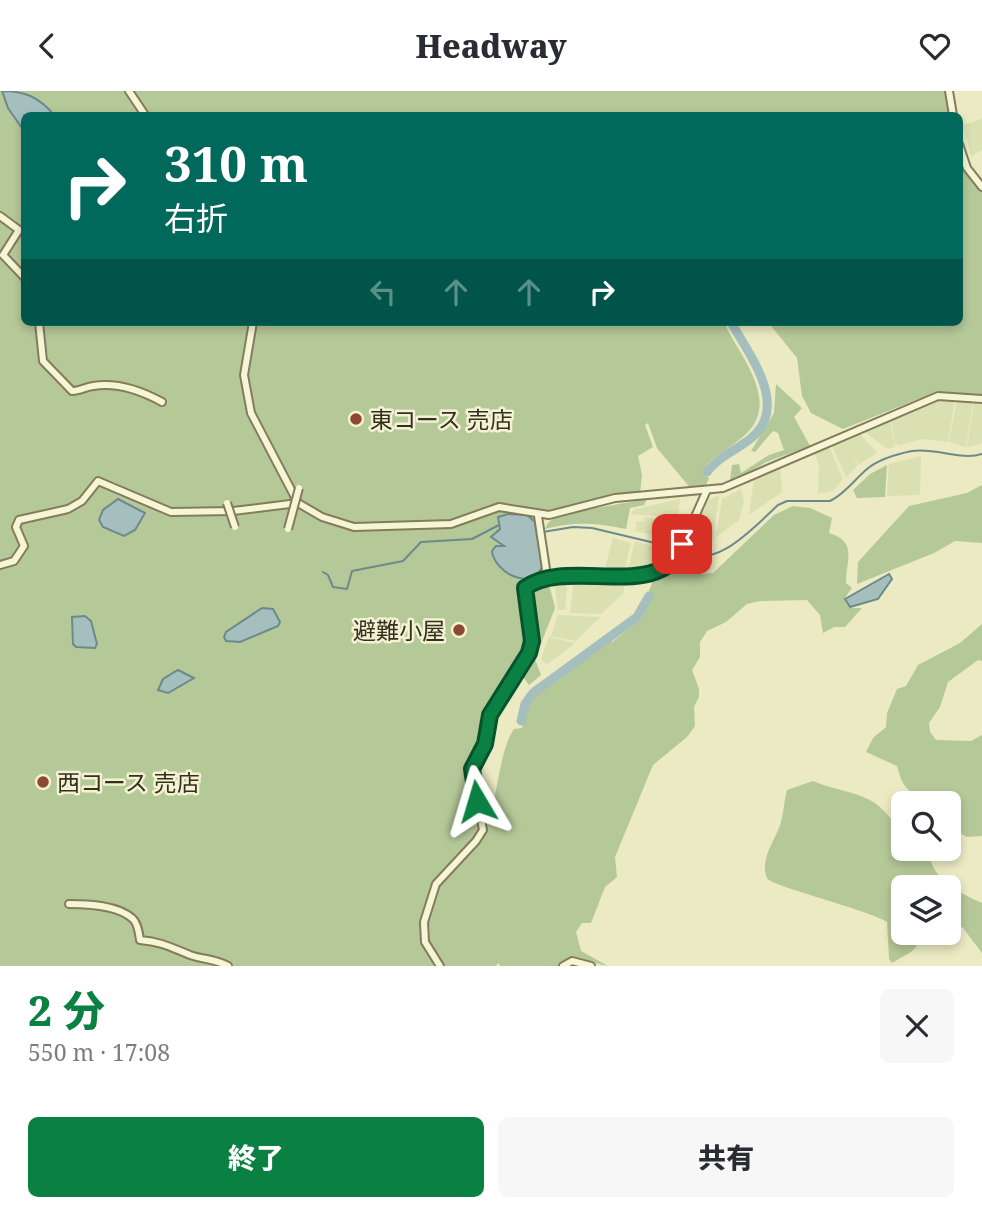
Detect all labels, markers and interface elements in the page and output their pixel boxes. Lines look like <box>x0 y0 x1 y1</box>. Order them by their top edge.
text: Headway <box>415 24 567 67</box>
icon: back <box>28 27 66 65</box>
icon: heart <box>916 27 954 65</box>
text: 310 m <box>164 130 308 196</box>
icon: right <box>49 140 140 231</box>
text: 右折 <box>164 196 228 239</box>
icon: left <box>364 273 402 311</box>
icon: ahead <box>437 273 475 311</box>
icon: ahead <box>510 273 548 311</box>
icon: right <box>583 273 621 311</box>
place label: 東コース 売店 <box>370 403 513 435</box>
marker: 東コース 売店 <box>348 411 364 427</box>
pin <box>652 514 712 574</box>
icon: arrive <box>663 525 701 563</box>
place label: 避難小屋 <box>353 614 445 646</box>
marker: 避難小屋 <box>451 622 467 638</box>
position arrow <box>440 764 514 838</box>
place label: 西コース 売店 <box>57 766 200 798</box>
marker: 西コース 売店 <box>35 774 51 790</box>
map controls <box>891 791 961 945</box>
button: search <box>891 791 961 861</box>
button: layers <box>891 875 961 945</box>
text: 2 分 <box>28 981 105 1038</box>
button: close <box>880 989 954 1063</box>
text: 550 m · 17:08 <box>28 1036 170 1068</box>
button: 終了 <box>28 1117 484 1197</box>
button: 共有 <box>498 1117 954 1197</box>

